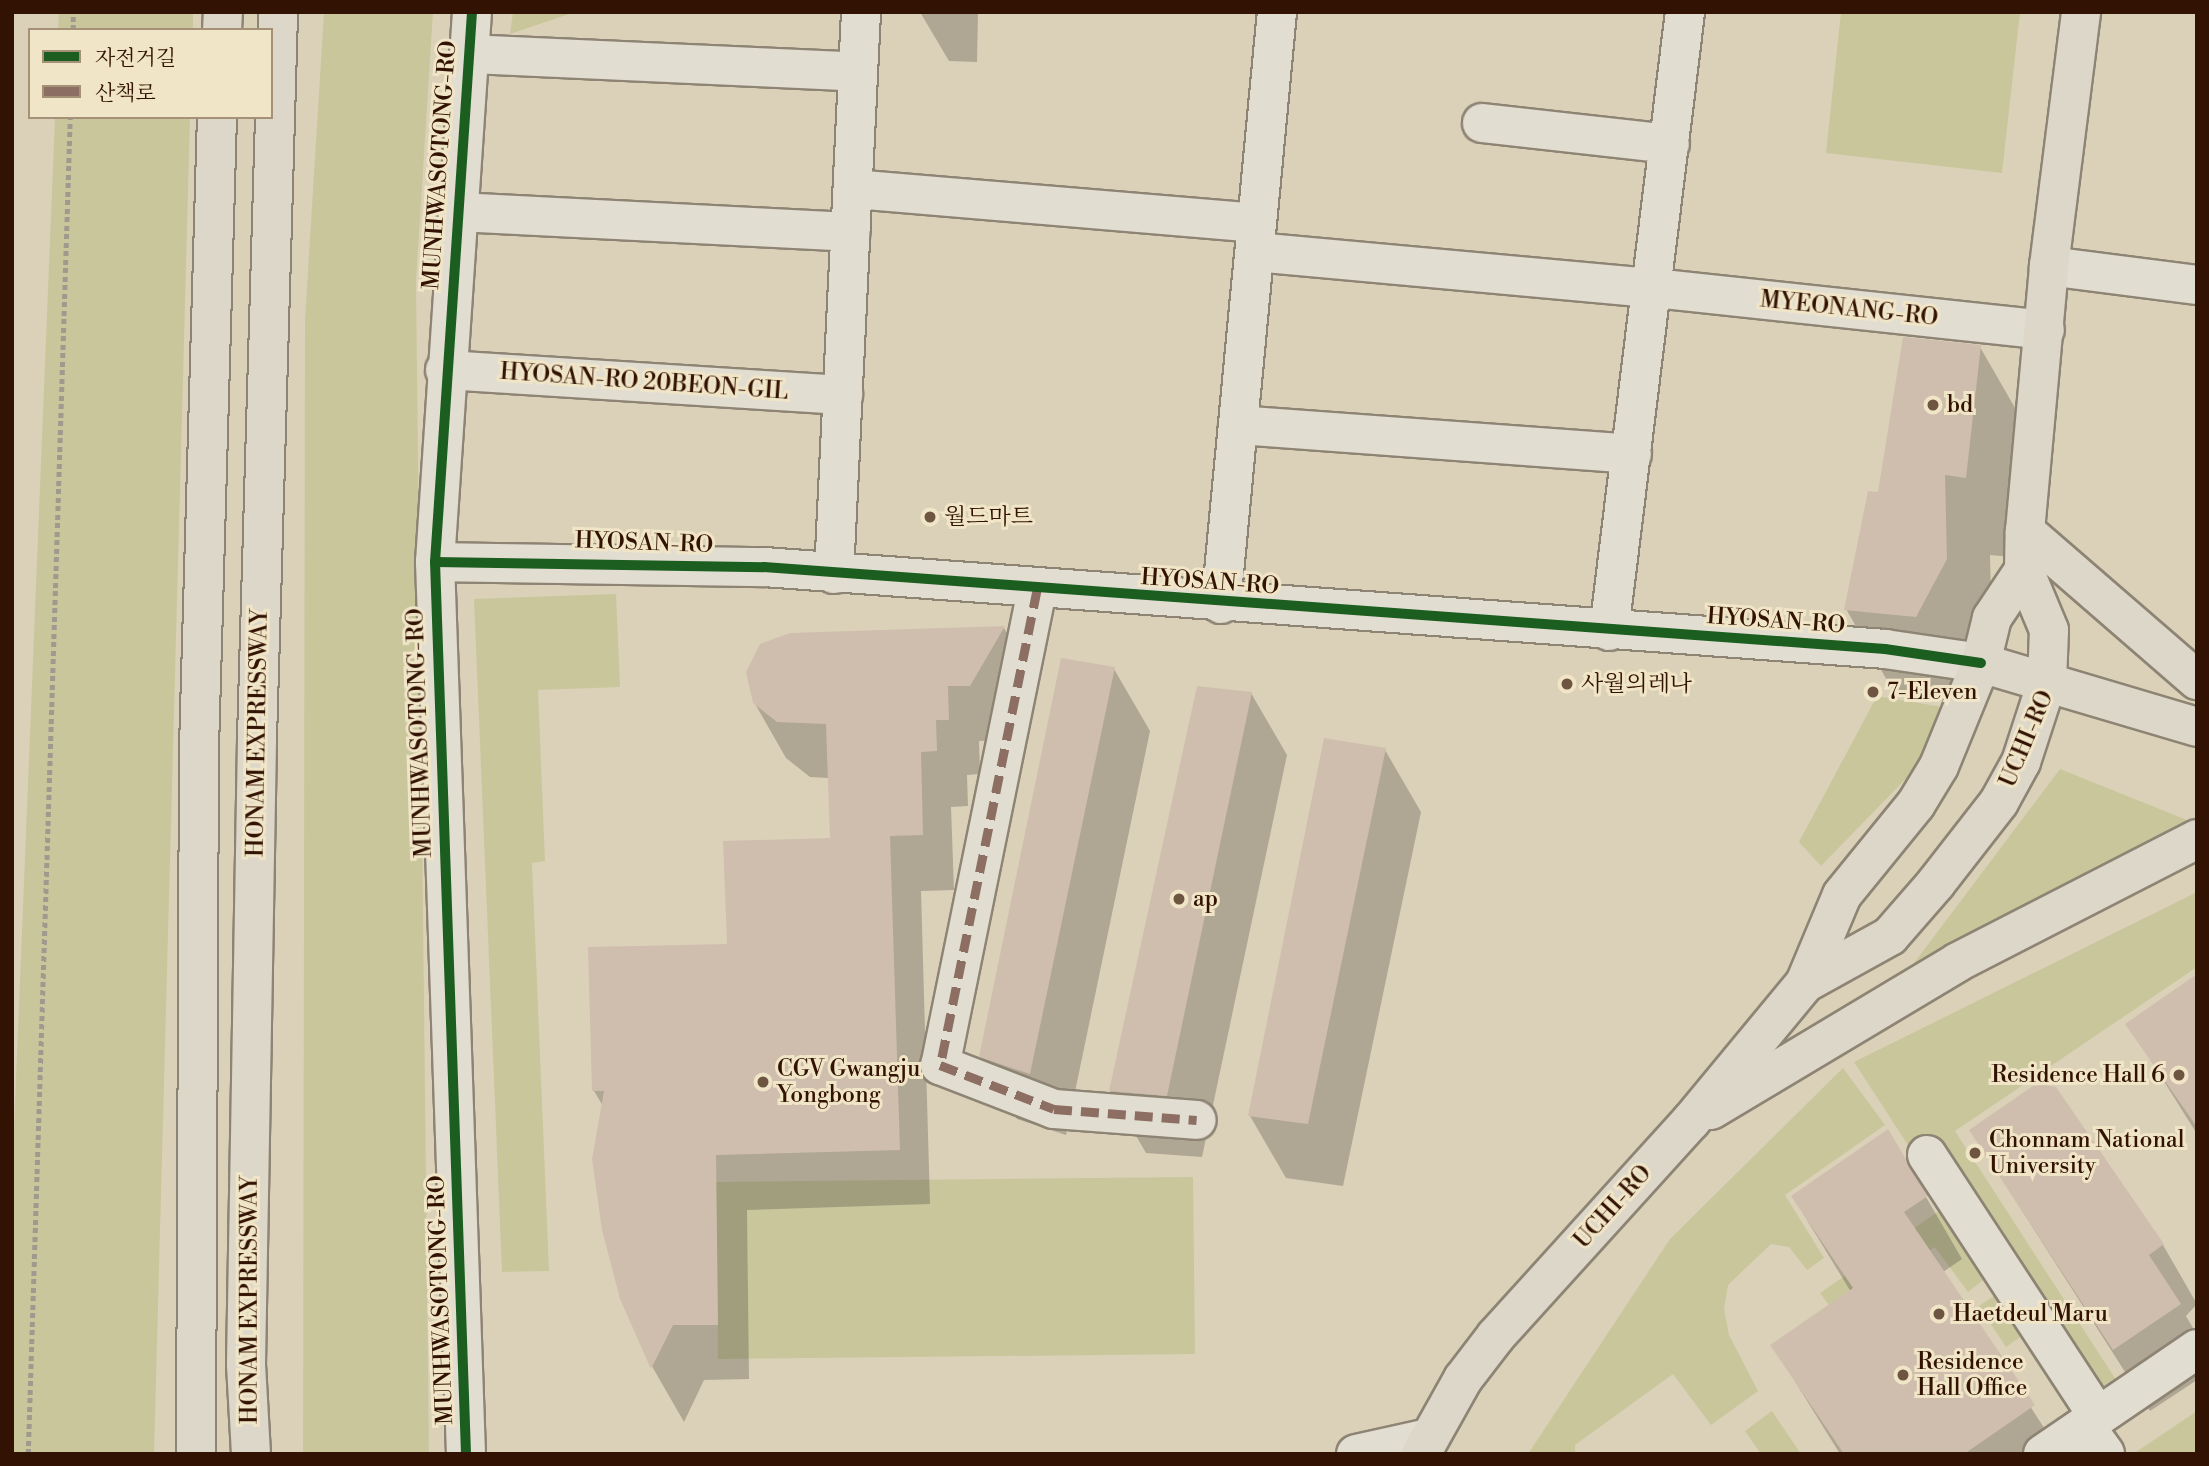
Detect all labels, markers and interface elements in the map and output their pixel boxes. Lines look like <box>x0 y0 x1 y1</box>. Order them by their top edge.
legend <box>28 28 273 119</box>
street label: MUNHWASOTONG-RO <box>418 40 462 290</box>
text: 자전거길 <box>95 46 176 72</box>
text: 산책로 <box>95 81 156 107</box>
street label: MYEONANG-RO <box>1759 286 1939 332</box>
street label: HYOSAN-RO 20BEON-GIL <box>499 358 789 406</box>
place label: bd <box>1947 391 1973 419</box>
marker: bd <box>1925 397 1941 413</box>
place label: 월드마트 <box>944 503 1033 531</box>
marker: 월드마트 <box>922 509 938 525</box>
street label: HYOSAN-RO <box>574 527 714 559</box>
street label: HYOSAN-RO <box>1140 563 1280 601</box>
street label: HYOSAN-RO <box>1706 602 1846 640</box>
street label: MUNHWASOTONG-RO <box>402 608 438 858</box>
street label: HONAM EXPRESSWAY <box>242 609 274 857</box>
place label: 사월의레나 <box>1581 670 1692 698</box>
marker: 사월의레나 <box>1559 676 1575 692</box>
place label: 7-Eleven <box>1887 678 1978 706</box>
marker: 7-Eleven <box>1865 684 1881 700</box>
street label: UCHI-RO <box>1994 686 2060 792</box>
place label: ap <box>1193 885 1218 913</box>
marker: ap <box>1171 891 1187 907</box>
place label: CGV Gwangju Yongbong <box>777 1055 920 1109</box>
place label: Residence Hall 6 <box>1991 1061 2165 1089</box>
marker: Residence Hall 6 <box>2171 1067 2187 1083</box>
marker: CGV Gwangju Yongbong <box>755 1074 771 1090</box>
place label: Chonnam National University <box>1989 1126 2185 1180</box>
marker: Chonnam National University <box>1967 1145 1983 1161</box>
street label: UCHI-RO <box>1568 1160 1658 1254</box>
street label: MUNHWASOTONG-RO <box>423 1175 459 1425</box>
street label: HONAM EXPRESSWAY <box>236 1176 264 1424</box>
place label: Haetdeul Maru <box>1953 1300 2108 1328</box>
marker: Haetdeul Maru <box>1931 1306 1947 1322</box>
place label: Residence Hall Office <box>1917 1348 2027 1402</box>
marker: Residence Hall Office <box>1895 1367 1911 1383</box>

